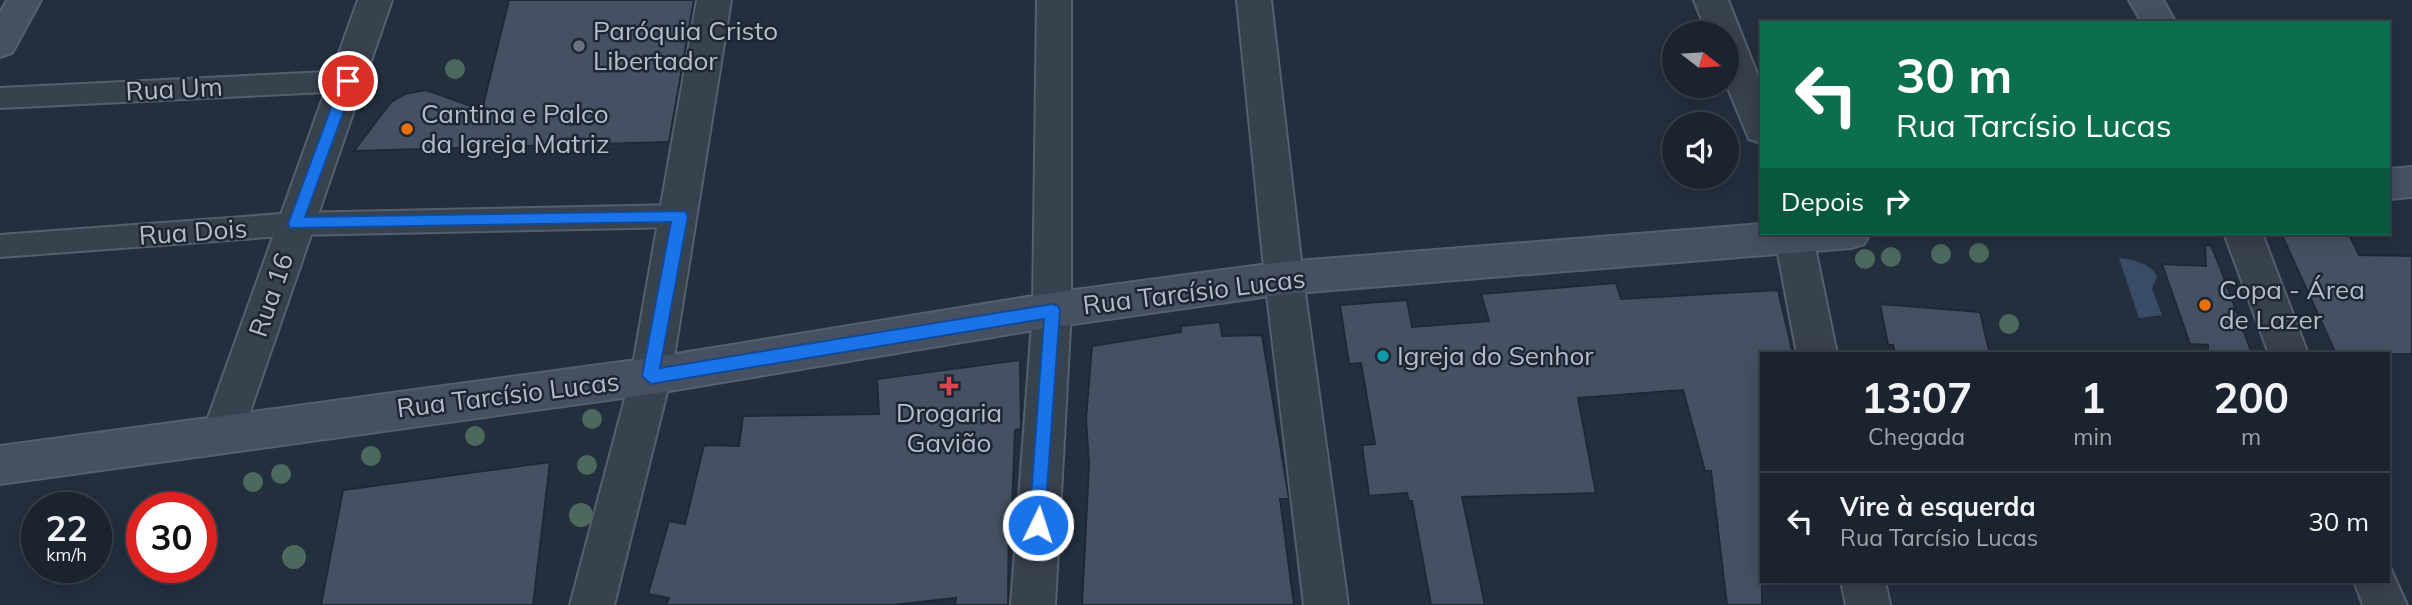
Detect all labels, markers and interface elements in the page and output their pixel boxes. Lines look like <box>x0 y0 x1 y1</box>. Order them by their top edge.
place label: Paróquia Cristo Libertador <box>593 14 778 77</box>
north arrow <box>1662 21 1740 98</box>
map controls <box>1662 21 1739 189</box>
marker: Paróquia Cristo Libertador <box>571 38 587 54</box>
text: 30 m <box>1896 44 2012 105</box>
icon: left <box>1781 49 1872 140</box>
pin <box>318 51 378 111</box>
icon: arrive <box>329 62 367 100</box>
street label: Rua Um <box>125 69 223 108</box>
place label: Cantina e Palco da Igreja Matriz <box>421 97 610 160</box>
text: Rua Tarcísio Lucas <box>1896 105 2172 145</box>
button: sound <box>1662 112 1739 189</box>
marker: Cantina e Palco da Igreja Matriz <box>399 121 415 137</box>
icon: right <box>1878 182 1916 220</box>
text: Depois <box>1781 185 1864 218</box>
street label: Rua Dois <box>138 211 248 252</box>
street label: Rua 16 <box>241 249 300 341</box>
street label: Rua Tarcísio Lucas <box>1081 261 1307 322</box>
place label: Copa - Área de Lazer <box>2219 273 2365 336</box>
marker: Copa - Área de Lazer <box>2197 297 2213 313</box>
place label: Igreja do Senhor <box>1397 339 1594 372</box>
marker: Igreja do Senhor <box>1375 348 1391 364</box>
street label: Rua Tarcísio Lucas <box>395 364 621 425</box>
text: 13:07 <box>1861 371 1972 424</box>
text: 1 <box>2080 371 2105 424</box>
text: 200 <box>2213 371 2289 424</box>
marker: Drogaria Gavião <box>941 378 957 394</box>
place label: Drogaria Gavião <box>896 396 1002 459</box>
text: Chegada <box>1868 422 1965 451</box>
text: min <box>2073 422 2112 451</box>
text: m <box>2241 422 2261 451</box>
position arrow <box>1001 488 1075 562</box>
text: Vire à esquerda <box>1840 490 2036 523</box>
speed limit sign: 30 <box>126 492 217 583</box>
icon: left <box>1781 502 1819 540</box>
text: 30 m <box>2308 505 2369 538</box>
text: 22 <box>45 506 88 550</box>
text: Rua Tarcísio Lucas <box>1840 523 2038 552</box>
text: km/h <box>46 543 87 566</box>

